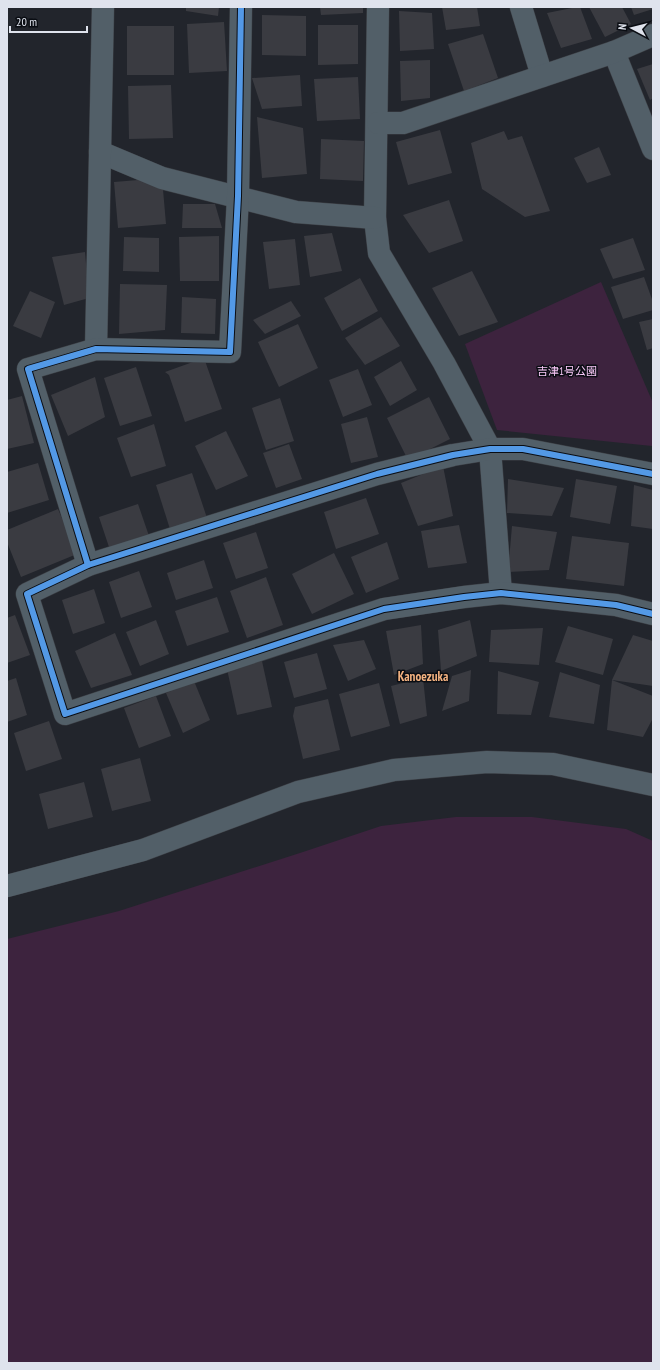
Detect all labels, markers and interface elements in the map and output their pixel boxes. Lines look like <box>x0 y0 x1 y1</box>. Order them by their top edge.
scale bar <box>10 8 87 34</box>
north arrow <box>612 8 652 48</box>
text: 20 m <box>16 14 37 29</box>
text: N <box>615 23 629 31</box>
park label: 吉津1号公園 <box>537 364 597 378</box>
district label: Kanoezuka <box>398 668 448 685</box>

